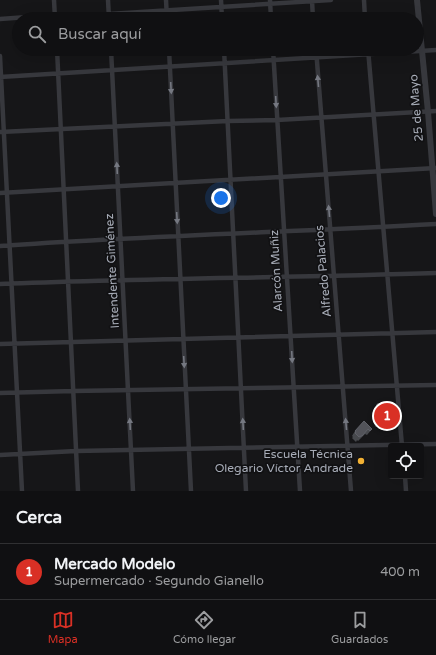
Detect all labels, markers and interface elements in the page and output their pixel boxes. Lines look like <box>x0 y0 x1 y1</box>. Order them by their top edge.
search box <box>12 12 424 56</box>
icon: search <box>26 23 48 45</box>
text: Buscar aquí <box>58 25 141 43</box>
street label: 25 de Mayo <box>406 74 426 142</box>
one-way arrow <box>315 75 322 87</box>
one-way arrow <box>167 82 174 94</box>
one-way arrow <box>273 96 280 108</box>
one-way arrow <box>113 162 120 174</box>
your location <box>211 188 231 208</box>
one-way arrow <box>325 205 332 217</box>
one-way arrow <box>174 212 180 225</box>
street label: Intendente Giménez <box>102 213 122 329</box>
street label: Alfredo Palacios <box>312 224 334 318</box>
street label: Alarcón Muñiz <box>267 230 285 312</box>
one-way arrow <box>288 351 295 363</box>
one-way arrow <box>181 356 188 368</box>
pin: 1 <box>374 401 400 431</box>
one-way arrow <box>126 418 133 430</box>
one-way arrow <box>239 418 246 430</box>
one-way arrow <box>342 418 349 430</box>
map controls <box>388 443 424 479</box>
button: locate <box>388 443 424 479</box>
place label: Escuela Técnica Olegario Víctor Andrade <box>215 447 353 475</box>
marker: Escuela Técnica Olegario Víctor Andrade <box>356 456 366 466</box>
text: Cerca <box>16 507 62 528</box>
text: Mercado Modelo <box>54 555 175 573</box>
text: 1 <box>25 564 33 580</box>
text: 400 m <box>380 564 420 580</box>
text: Supermercado · Segundo Gianello <box>54 573 264 589</box>
tab: Mapa <box>48 609 78 646</box>
tab: Cómo llegar <box>173 609 236 646</box>
tab: Guardados <box>331 609 388 646</box>

